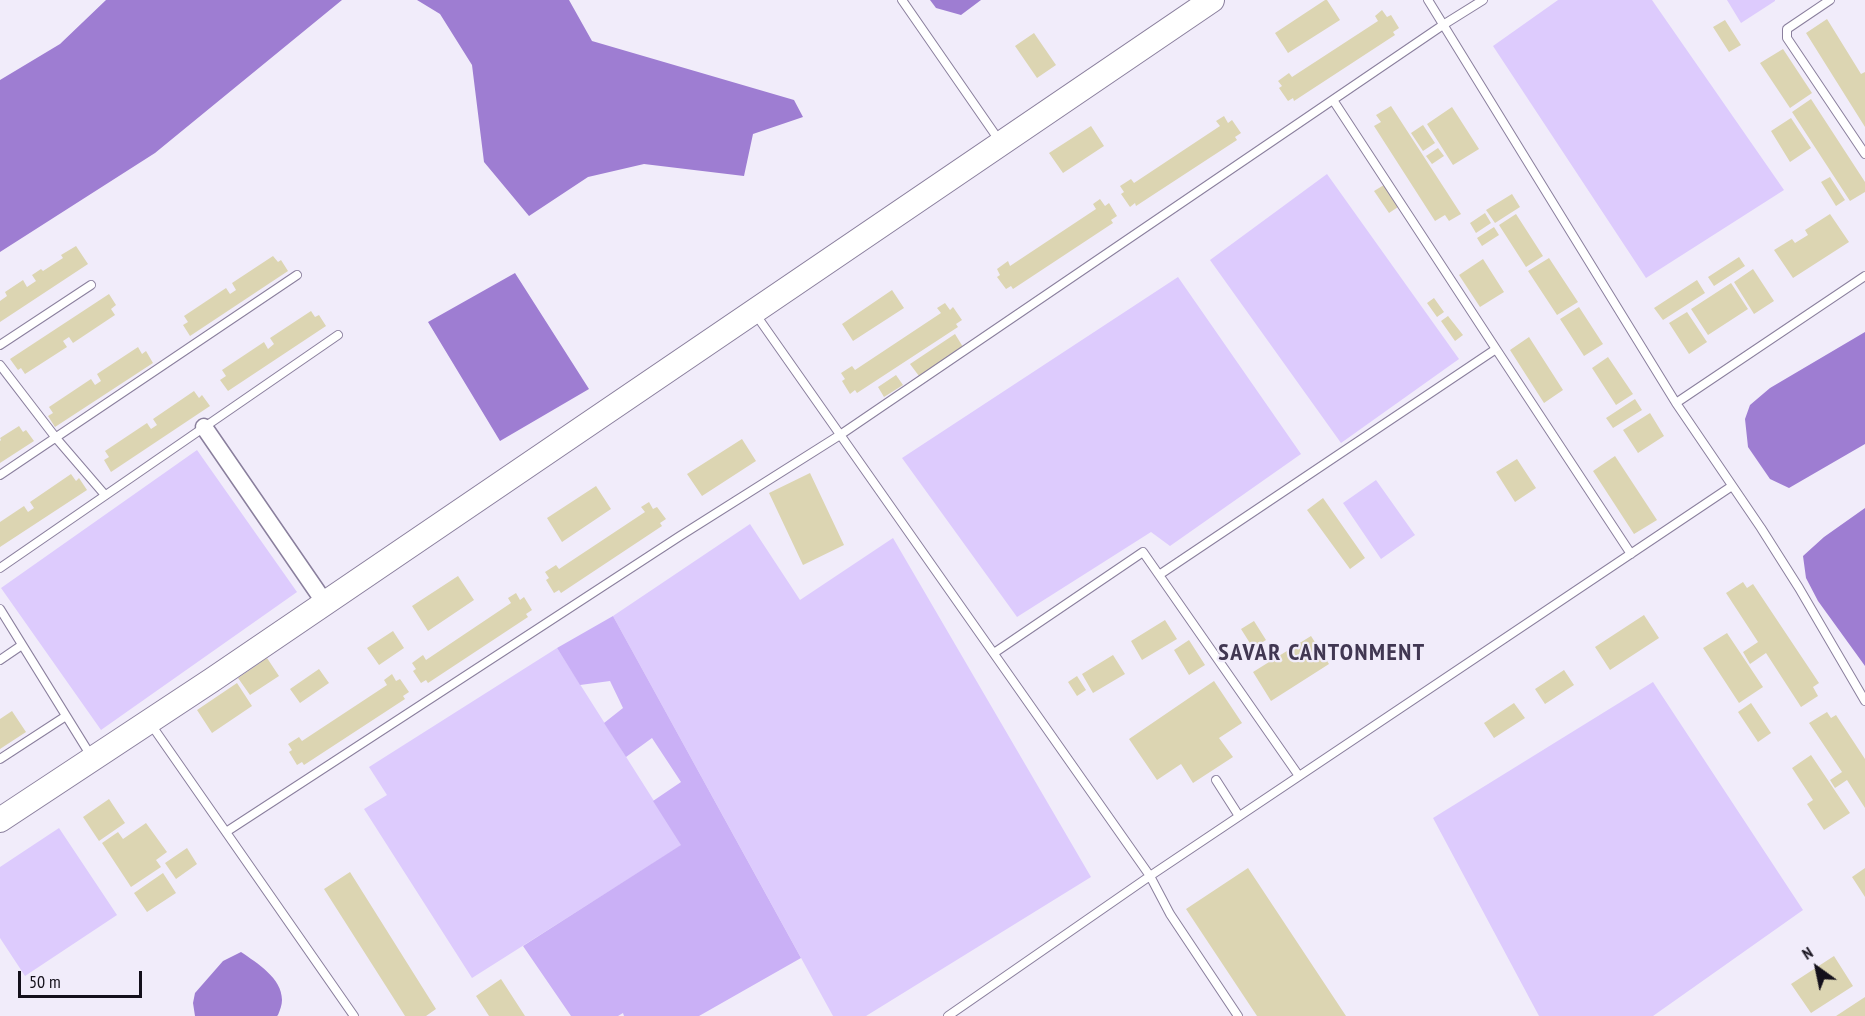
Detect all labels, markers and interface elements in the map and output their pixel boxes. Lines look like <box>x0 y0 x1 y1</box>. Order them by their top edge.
district label: SAVAR CANTONMENT <box>1218 639 1426 667</box>
north arrow <box>1787 938 1847 998</box>
text: N <box>1798 942 1816 964</box>
scale bar <box>21 959 146 997</box>
text: 50 m <box>29 970 61 993</box>

